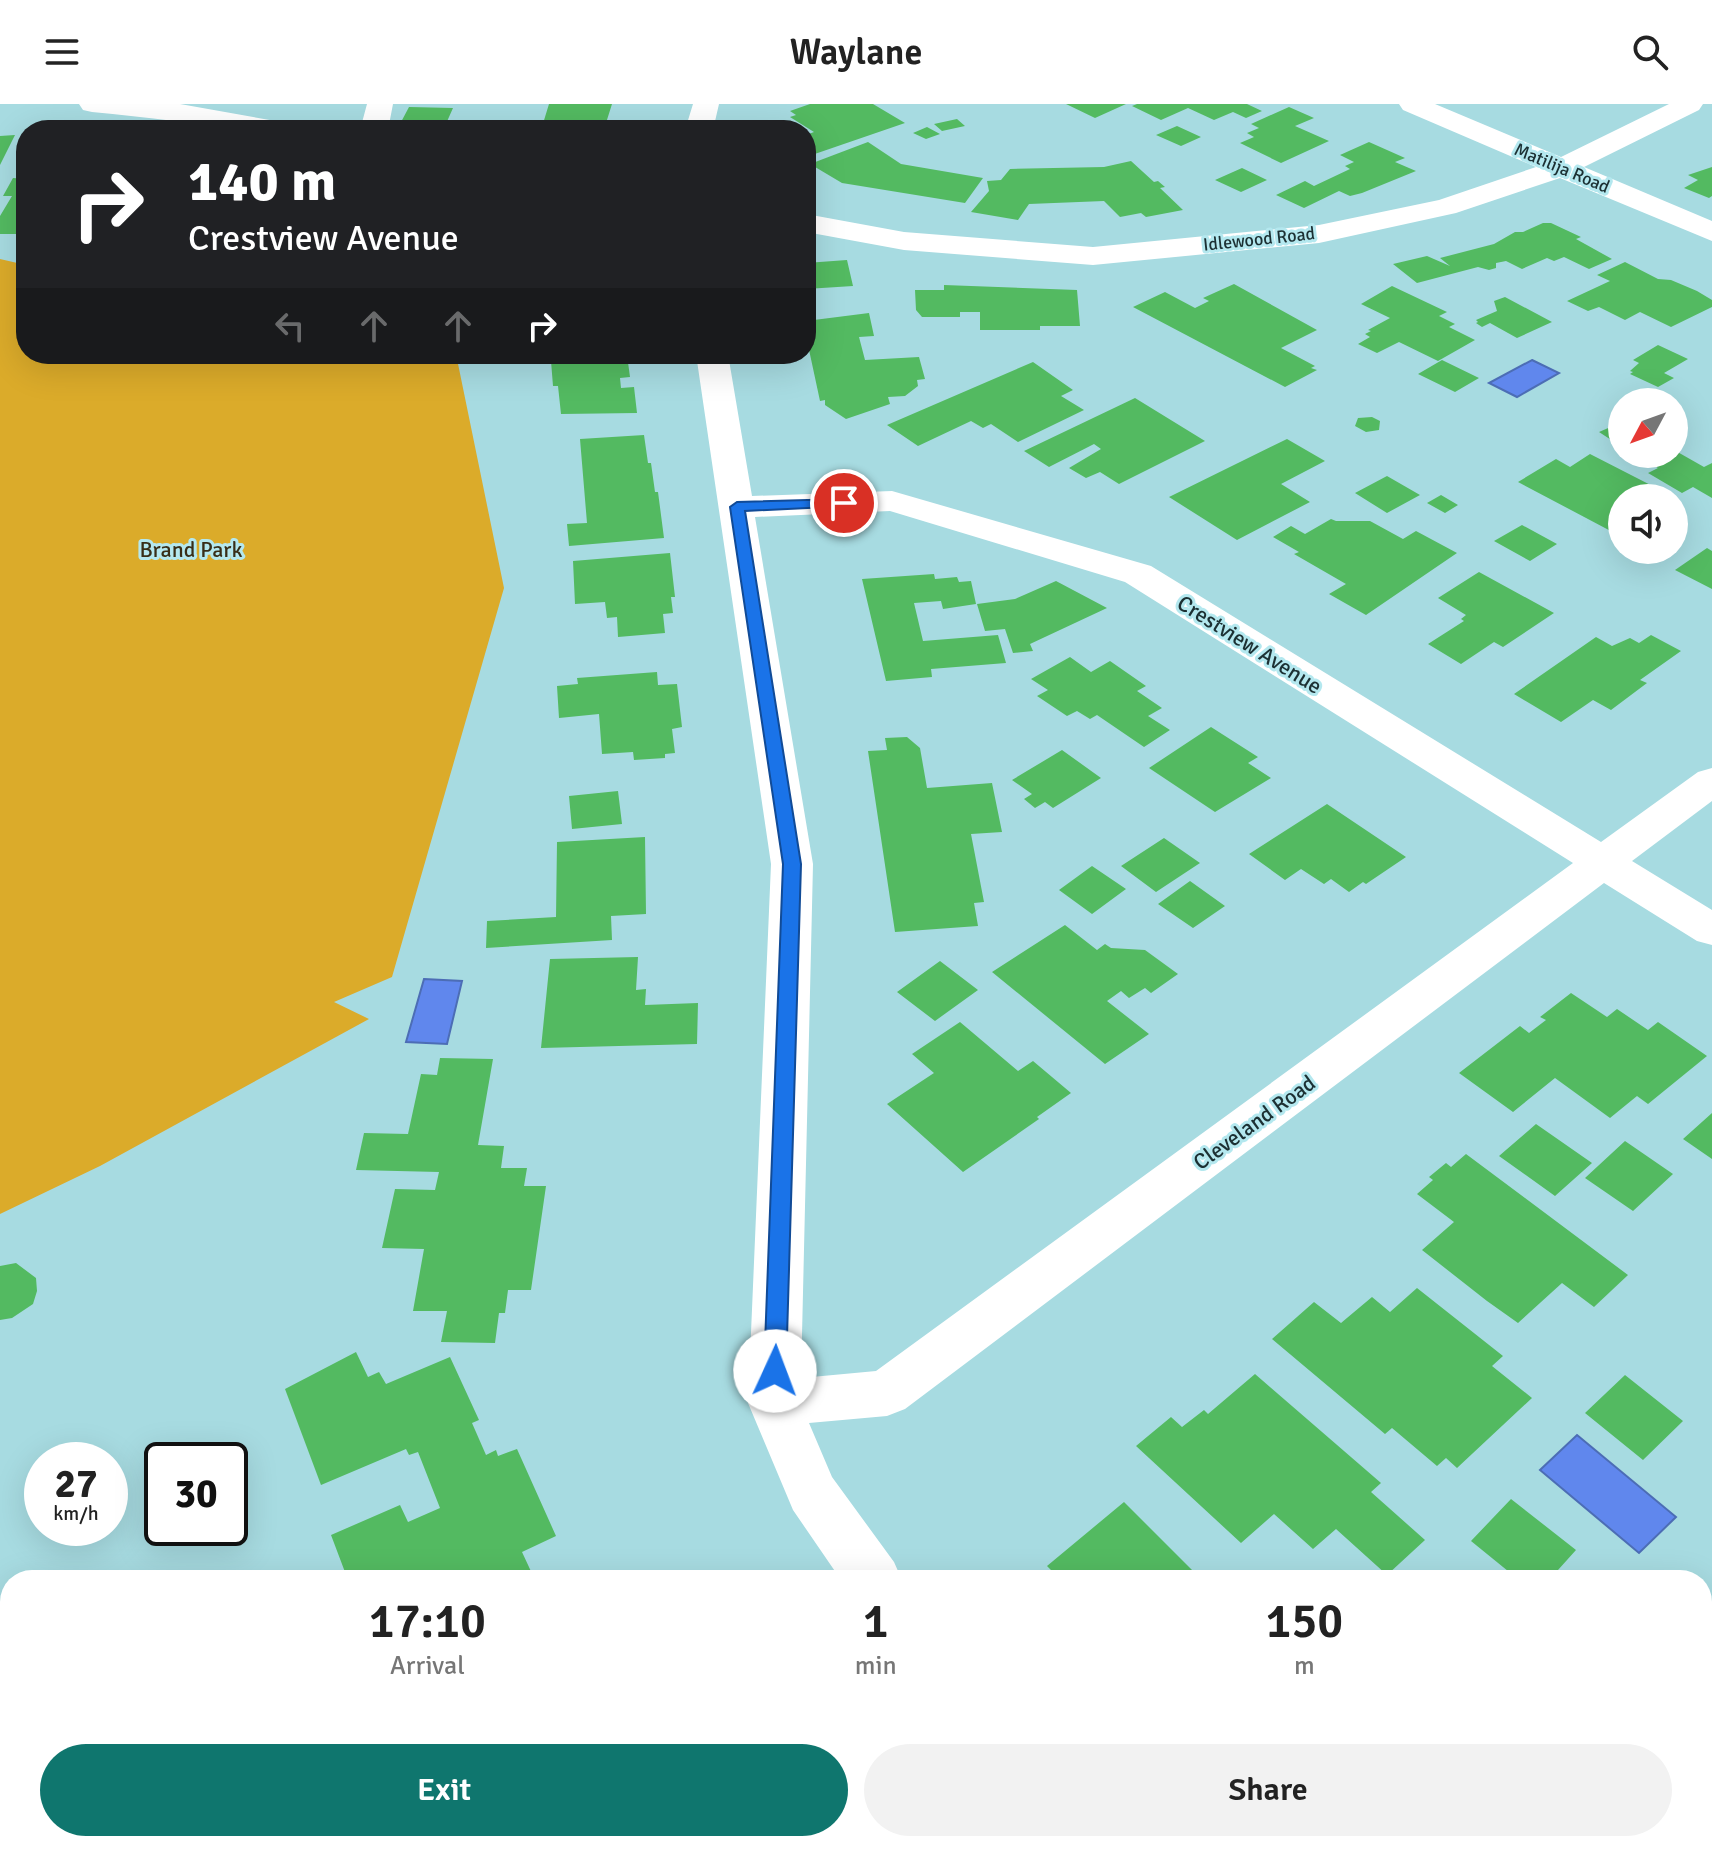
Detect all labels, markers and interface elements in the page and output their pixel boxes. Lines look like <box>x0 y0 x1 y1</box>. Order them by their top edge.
icon: menu <box>40 30 84 74</box>
text: Waylane <box>790 30 922 75</box>
icon: search <box>1628 30 1672 74</box>
street label: Matilija Road <box>1511 138 1613 198</box>
text: 140 m <box>188 147 336 216</box>
icon: right <box>56 152 160 256</box>
text: Crestview Avenue <box>188 216 459 261</box>
street label: Idlewood Road <box>1202 222 1316 256</box>
icon: left <box>268 304 312 348</box>
icon: ahead <box>352 304 396 348</box>
icon: ahead <box>436 304 480 348</box>
icon: right <box>520 304 564 348</box>
north arrow <box>1608 388 1688 468</box>
map controls <box>1608 388 1688 564</box>
pin <box>810 469 878 537</box>
icon: arrive <box>822 481 866 525</box>
button: sound <box>1608 484 1688 564</box>
park label: Brand Park <box>140 536 242 563</box>
street label: Crestview Avenue <box>1172 589 1327 700</box>
street label: Cleveland Road <box>1188 1069 1321 1176</box>
position arrow <box>733 1329 817 1413</box>
speed limit sign: 30 <box>144 1442 248 1546</box>
text: 27 <box>54 1459 98 1509</box>
text: km/h <box>53 1501 99 1526</box>
text: 17:10 <box>369 1592 486 1651</box>
text: 1 <box>863 1592 889 1651</box>
text: 150 <box>1265 1592 1343 1651</box>
text: Arrival <box>390 1650 465 1682</box>
text: min <box>855 1650 897 1682</box>
text: m <box>1294 1650 1315 1682</box>
button: Exit <box>40 1744 848 1836</box>
button: Share <box>864 1744 1672 1836</box>

